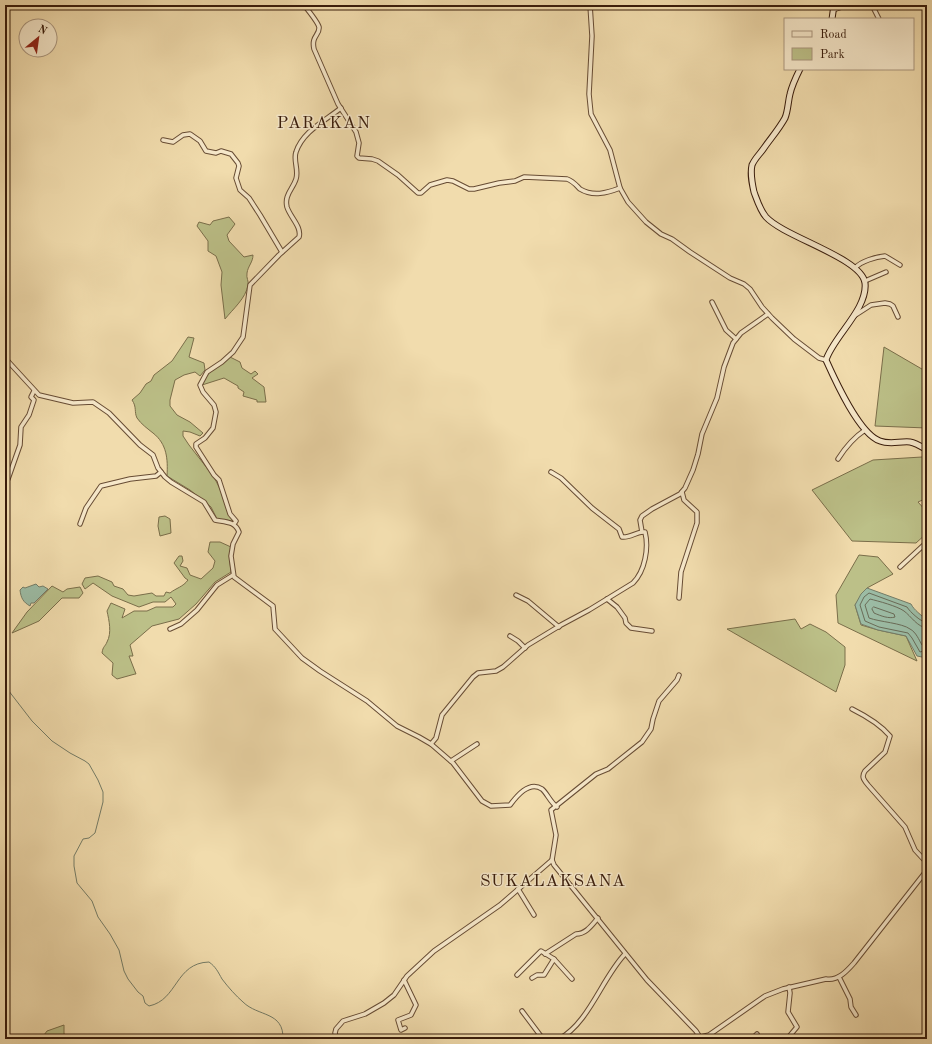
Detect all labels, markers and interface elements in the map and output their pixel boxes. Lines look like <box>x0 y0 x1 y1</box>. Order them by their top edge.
north arrow <box>18 18 58 58</box>
legend <box>784 18 914 70</box>
text: N <box>36 24 49 38</box>
text: Road <box>820 29 847 41</box>
text: Park <box>820 49 845 61</box>
district label: PARAKAN <box>277 115 371 132</box>
district label: SUKALAKSANA <box>480 873 626 890</box>

